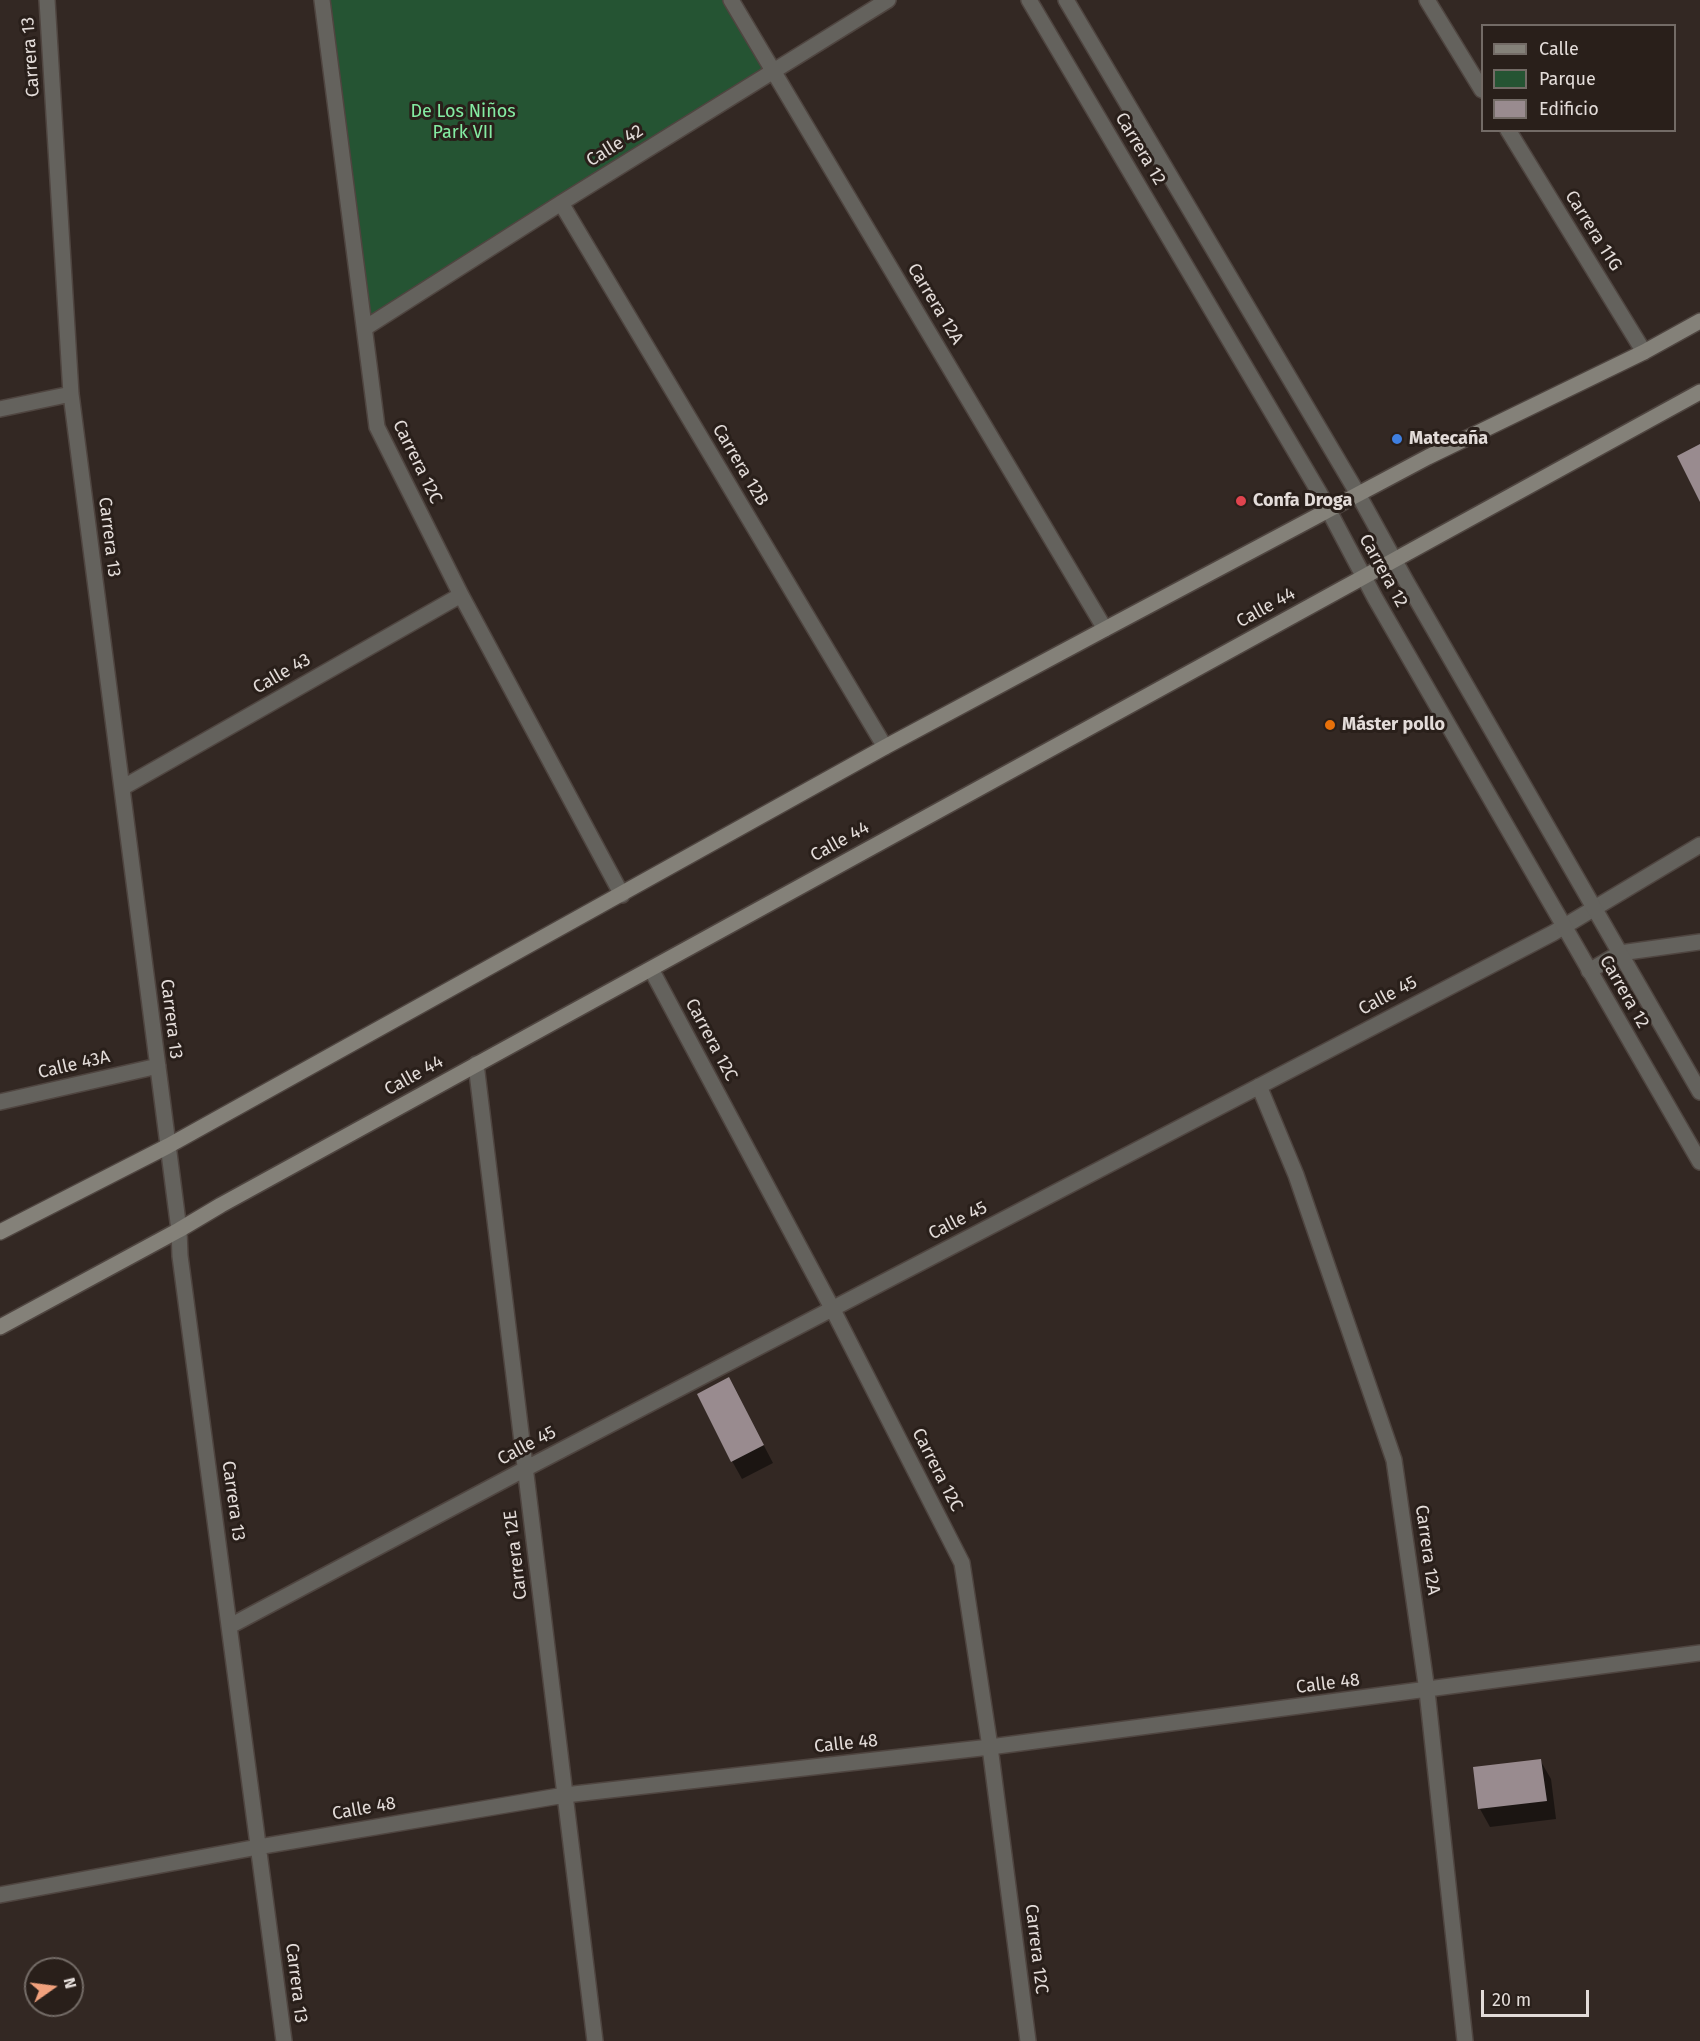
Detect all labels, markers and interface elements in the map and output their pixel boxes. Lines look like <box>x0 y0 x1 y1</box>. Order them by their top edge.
street label: Carrera 13 <box>17 16 45 98</box>
legend <box>1481 24 1676 132</box>
text: Calle <box>1539 38 1579 60</box>
text: Parque <box>1539 68 1596 90</box>
text: Edificio <box>1539 98 1599 120</box>
park label: De Los Niños Park VII <box>410 101 516 144</box>
street label: Carrera 12 <box>1110 109 1170 189</box>
street label: Calle 42 <box>583 120 647 172</box>
street label: Carrera 11G <box>1560 187 1626 275</box>
street label: Carrera 12A <box>902 260 968 348</box>
street label: Carrera 12C <box>387 417 447 507</box>
street label: Carrera 12B <box>707 420 773 510</box>
place label: Matecaña <box>1409 428 1488 450</box>
marker: Matecaña <box>1390 432 1404 446</box>
place label: Confa Droga <box>1253 490 1352 512</box>
marker: Confa Droga <box>1234 494 1248 508</box>
street label: Carrera 13 <box>93 496 125 578</box>
street label: Carrera 12 <box>1354 531 1412 611</box>
street label: Calle 44 <box>1233 583 1299 633</box>
street label: Calle 43 <box>249 649 315 699</box>
place label: Máster pollo <box>1342 714 1445 736</box>
marker: Máster pollo <box>1323 718 1337 732</box>
street label: Calle 44 <box>807 817 873 867</box>
street label: Carrera 12 <box>1595 952 1653 1032</box>
street label: Calle 45 <box>1355 972 1421 1020</box>
street label: Carrera 13 <box>155 978 187 1060</box>
street label: Carrera 12C <box>680 995 742 1085</box>
street label: Calle 43A <box>36 1046 112 1084</box>
street label: Calle 44 <box>381 1051 447 1101</box>
street label: Calle 45 <box>925 1197 991 1245</box>
street label: Calle 45 <box>494 1422 560 1470</box>
street label: Carrera 12C <box>907 1425 967 1515</box>
street label: Carrera 13 <box>217 1460 249 1542</box>
street label: Carrera 12A <box>1410 1504 1444 1596</box>
street label: Carrera 12E <box>500 1509 532 1601</box>
street label: Calle 48 <box>1295 1669 1361 1699</box>
street label: Calle 48 <box>813 1730 879 1758</box>
street label: Calle 48 <box>331 1793 397 1825</box>
street label: Carrera 12C <box>1020 1903 1052 1995</box>
street label: Carrera 13 <box>280 1942 312 2024</box>
north arrow <box>24 1957 84 2017</box>
text: N <box>60 1976 81 1990</box>
scale bar <box>1484 1978 1592 2016</box>
text: 20 m <box>1492 1989 1531 2011</box>

